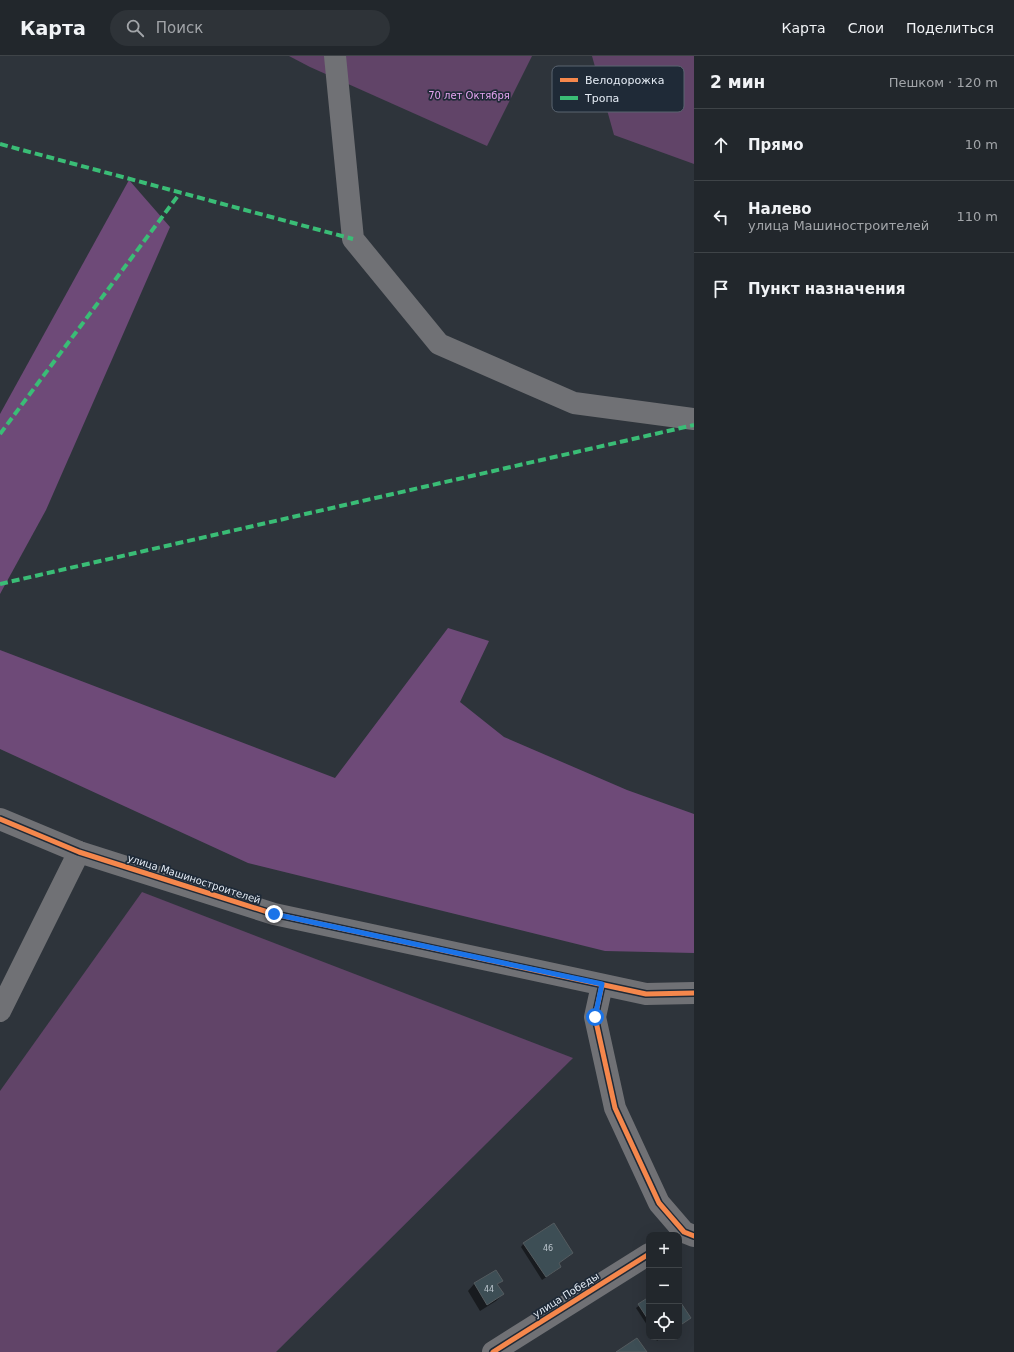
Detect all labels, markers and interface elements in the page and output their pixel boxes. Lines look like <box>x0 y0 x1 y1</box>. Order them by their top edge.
search box <box>110 10 390 46</box>
text: Карта <box>20 17 86 39</box>
icon: search <box>124 17 146 39</box>
text: Поиск <box>156 19 203 37</box>
text: Карта <box>782 20 826 36</box>
text: Слои <box>848 20 884 36</box>
text: Поделиться <box>906 20 994 36</box>
legend <box>552 66 684 112</box>
text: 2 мин <box>710 72 765 92</box>
text: Велодорожка <box>585 74 664 87</box>
text: Пешком · 120 m <box>889 75 998 90</box>
park label: 70 лет Октября <box>428 90 510 101</box>
text: Тропа <box>584 92 619 105</box>
icon: ahead <box>710 134 732 156</box>
text: Прямо <box>748 136 804 154</box>
text: 10 m <box>965 137 998 152</box>
text: Налево <box>748 200 812 218</box>
icon: left <box>710 206 732 228</box>
text: 110 m <box>956 209 998 224</box>
text: улица Машиностроителей <box>748 218 929 233</box>
icon: arrive <box>710 278 732 300</box>
text: Пункт назначения <box>748 280 905 298</box>
street label: улица Машиностроителей <box>126 852 262 906</box>
route end <box>265 905 283 923</box>
route start <box>586 1008 604 1026</box>
map controls <box>646 1232 682 1340</box>
button: + <box>646 1232 682 1268</box>
house number: 46 <box>543 1244 553 1253</box>
button: − <box>646 1268 682 1304</box>
street label: улица Победы <box>531 1270 601 1320</box>
house number: 44 <box>484 1285 494 1294</box>
button: locate <box>646 1304 682 1340</box>

